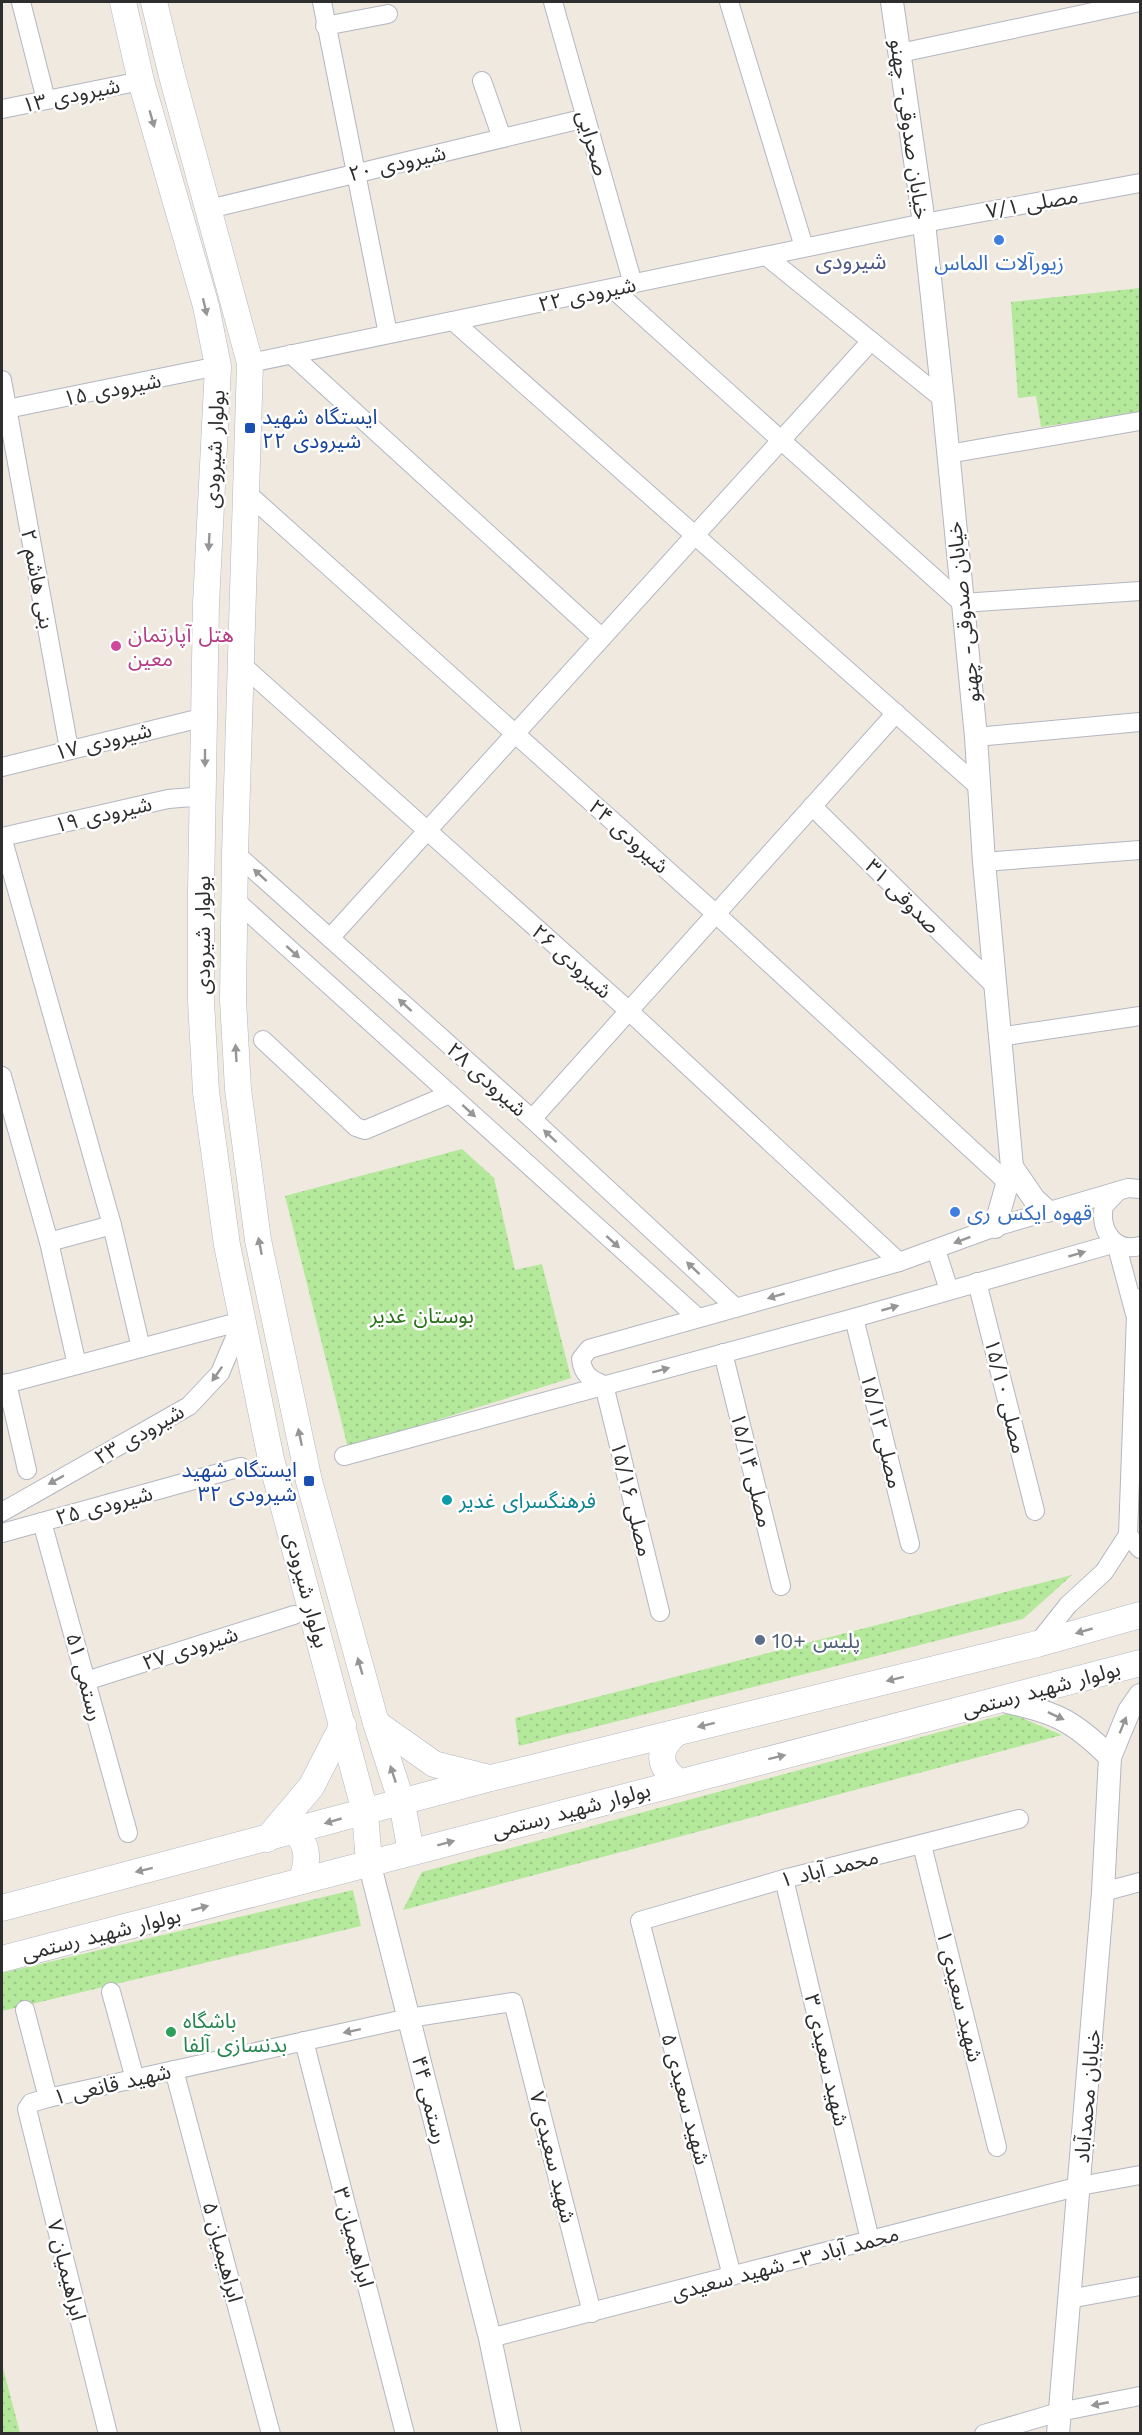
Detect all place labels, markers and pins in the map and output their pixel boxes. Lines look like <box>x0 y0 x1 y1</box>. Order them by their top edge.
marker: زیورآلات الماس <box>992 233 1006 247</box>
place label: زیورآلات الماس <box>934 250 1064 275</box>
place label: ایستگاه شهید شیرودی ۲۲ <box>262 404 378 453</box>
marker: ایستگاه شهید شیرودی ۲۲ <box>243 421 257 435</box>
place label: هتل آپارتمان معین <box>128 622 234 671</box>
marker: هتل آپارتمان معین <box>109 639 123 653</box>
place label: قهوه ایکس ری <box>967 1200 1092 1225</box>
marker: قهوه ایکس ری <box>948 1205 962 1219</box>
place label: ایستگاه شهید شیرودی ۳۲ <box>181 1457 297 1506</box>
marker: ایستگاه شهید شیرودی ۳۲ <box>302 1474 316 1488</box>
place label: فرهنگسرای غدیر <box>458 1488 596 1513</box>
marker: فرهنگسرای غدیر <box>440 1493 454 1507</box>
place label: پلیس +10 <box>772 1628 860 1654</box>
marker: پلیس +10 <box>753 1633 767 1647</box>
place label: باشگاه بدنسازی آلفا <box>183 2008 287 2057</box>
marker: باشگاه بدنسازی آلفا <box>164 2025 178 2039</box>

